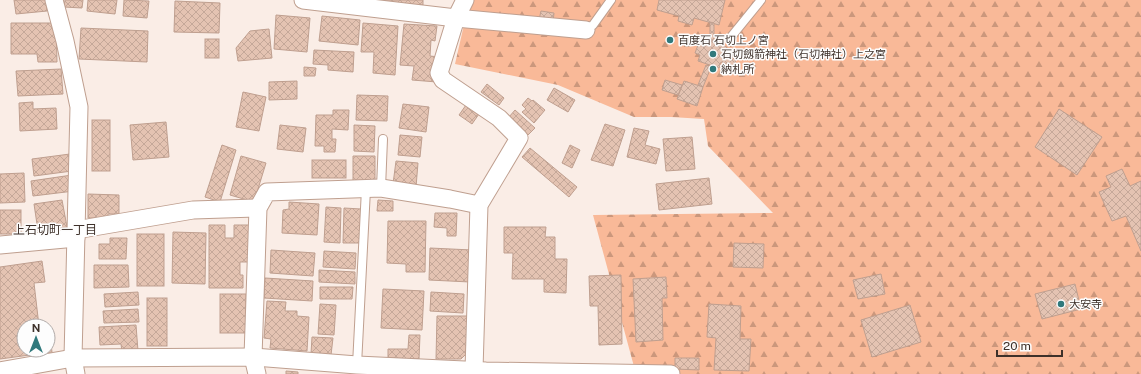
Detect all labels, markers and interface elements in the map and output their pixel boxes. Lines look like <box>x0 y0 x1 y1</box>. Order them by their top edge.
place label: 百度石 石切上ノ宮 <box>678 34 769 46</box>
marker: 百度石 石切上ノ宮 <box>665 35 675 45</box>
place label: 石切劔箭神社（石切神社）上之宮 <box>721 48 886 60</box>
marker: 石切劔箭神社（石切神社）上之宮 <box>708 49 718 59</box>
place label: 納札所 <box>721 63 755 75</box>
marker: 納札所 <box>708 64 718 74</box>
district label: 上石切町一丁目 <box>13 223 97 237</box>
place label: 大安寺 <box>1069 298 1102 310</box>
marker: 大安寺 <box>1056 299 1066 309</box>
north arrow <box>16 318 56 358</box>
text: N <box>32 322 40 334</box>
scale bar <box>997 332 1062 358</box>
text: 20 m <box>1003 339 1031 353</box>

